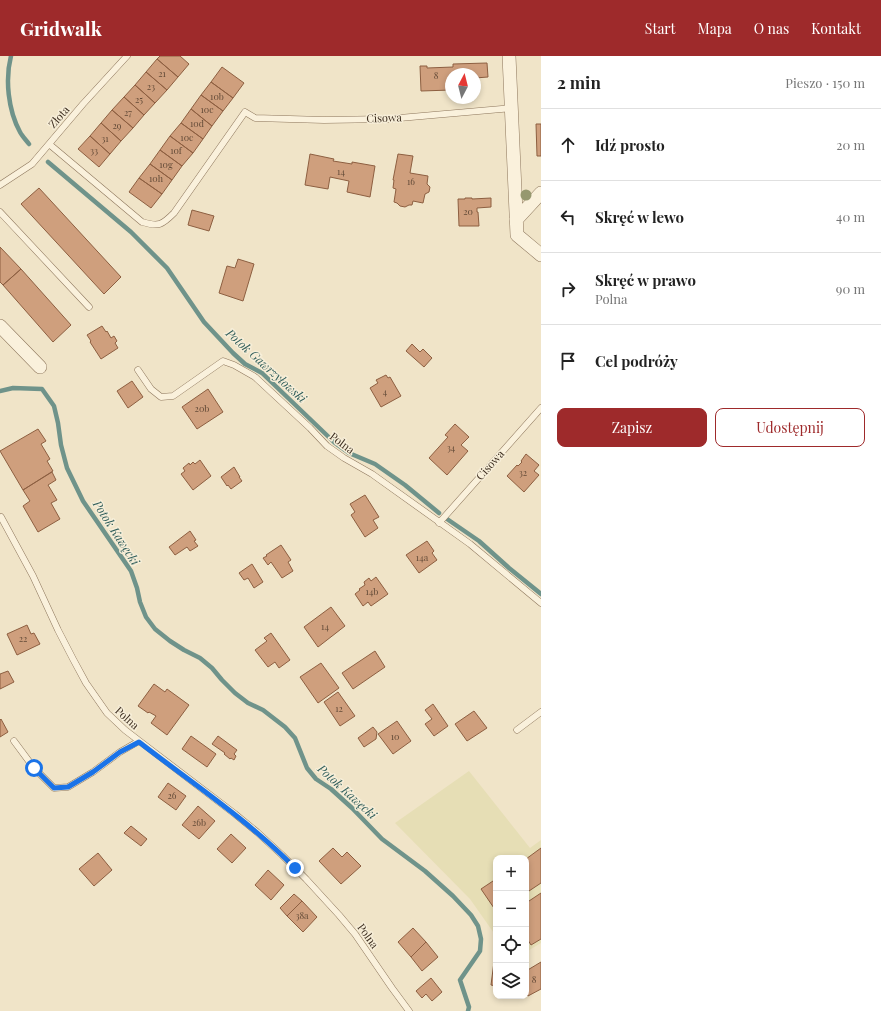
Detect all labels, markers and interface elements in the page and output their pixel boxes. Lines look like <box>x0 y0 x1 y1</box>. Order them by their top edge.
text: Gridwalk <box>20 15 102 41</box>
text: Start <box>645 19 676 38</box>
text: Mapa <box>698 19 732 38</box>
text: O nas <box>754 19 789 38</box>
text: Kontakt <box>811 19 861 38</box>
house number: 21 <box>158 67 166 79</box>
north arrow <box>445 68 481 104</box>
house number: 8 <box>434 69 439 81</box>
text: 2 min <box>557 71 601 93</box>
text: Pieszo · 150 m <box>785 74 865 91</box>
house number: 23 <box>147 80 155 92</box>
house number: 10b <box>210 90 224 102</box>
house number: 25 <box>135 93 143 105</box>
street label: Złota <box>45 102 73 131</box>
house number: 10c <box>200 103 214 115</box>
house number: 27 <box>124 106 132 118</box>
street label: Cisowa <box>366 109 403 126</box>
house number: 10d <box>190 117 205 129</box>
house number: 29 <box>113 119 122 131</box>
house number: 10e <box>180 131 194 143</box>
house number: 31 <box>101 132 109 144</box>
icon: ahead <box>557 134 579 156</box>
text: Idź prosto <box>595 135 665 155</box>
text: 20 m <box>836 136 865 153</box>
house number: 33 <box>90 144 98 156</box>
house number: 10f <box>170 144 183 156</box>
house number: 10g <box>159 158 173 170</box>
house number: 14 <box>337 165 345 177</box>
house number: 10h <box>149 172 164 184</box>
house number: 16 <box>407 175 415 187</box>
house number: 20 <box>463 205 473 217</box>
icon: left <box>557 206 579 228</box>
text: Skręć w lewo <box>595 207 684 227</box>
text: 40 m <box>836 208 865 225</box>
text: Skręć w prawo <box>595 270 696 290</box>
icon: right <box>557 278 579 300</box>
text: 90 m <box>836 280 865 297</box>
text: Polna <box>595 290 627 307</box>
water label: Potok Gawrzyłowski <box>222 324 311 406</box>
icon: arrive <box>557 350 579 372</box>
text: Cel podróży <box>595 351 678 371</box>
house number: 4 <box>383 385 388 397</box>
house number: 20b <box>195 402 209 414</box>
button: Zapisz <box>557 408 707 447</box>
button: Udostępnij <box>715 408 865 447</box>
street label: Polna <box>327 428 358 457</box>
house number: 34 <box>447 441 456 453</box>
street label: Cisowa <box>472 446 507 483</box>
house number: 32 <box>519 466 527 478</box>
water label: Potok Kawęcki <box>89 496 144 568</box>
house number: 14a <box>416 551 429 563</box>
house number: 14b <box>366 585 378 597</box>
house number: 14 <box>321 620 329 632</box>
house number: 22 <box>19 632 27 644</box>
house number: 12 <box>335 702 343 714</box>
street label: Polna <box>112 703 143 733</box>
house number: 10 <box>391 730 399 742</box>
route start <box>25 759 43 777</box>
water label: Potok Kawęcki <box>314 760 381 822</box>
house number: 26 <box>168 789 177 801</box>
house number: 26b <box>192 816 206 828</box>
map controls <box>493 855 529 999</box>
button: + <box>493 855 529 891</box>
route end <box>286 859 304 877</box>
button: − <box>493 891 529 927</box>
house number: 38a <box>295 909 309 921</box>
street label: Polna <box>354 920 383 952</box>
button: locate <box>493 927 529 963</box>
button: layers <box>493 963 529 999</box>
house number: 8 <box>532 973 537 985</box>

